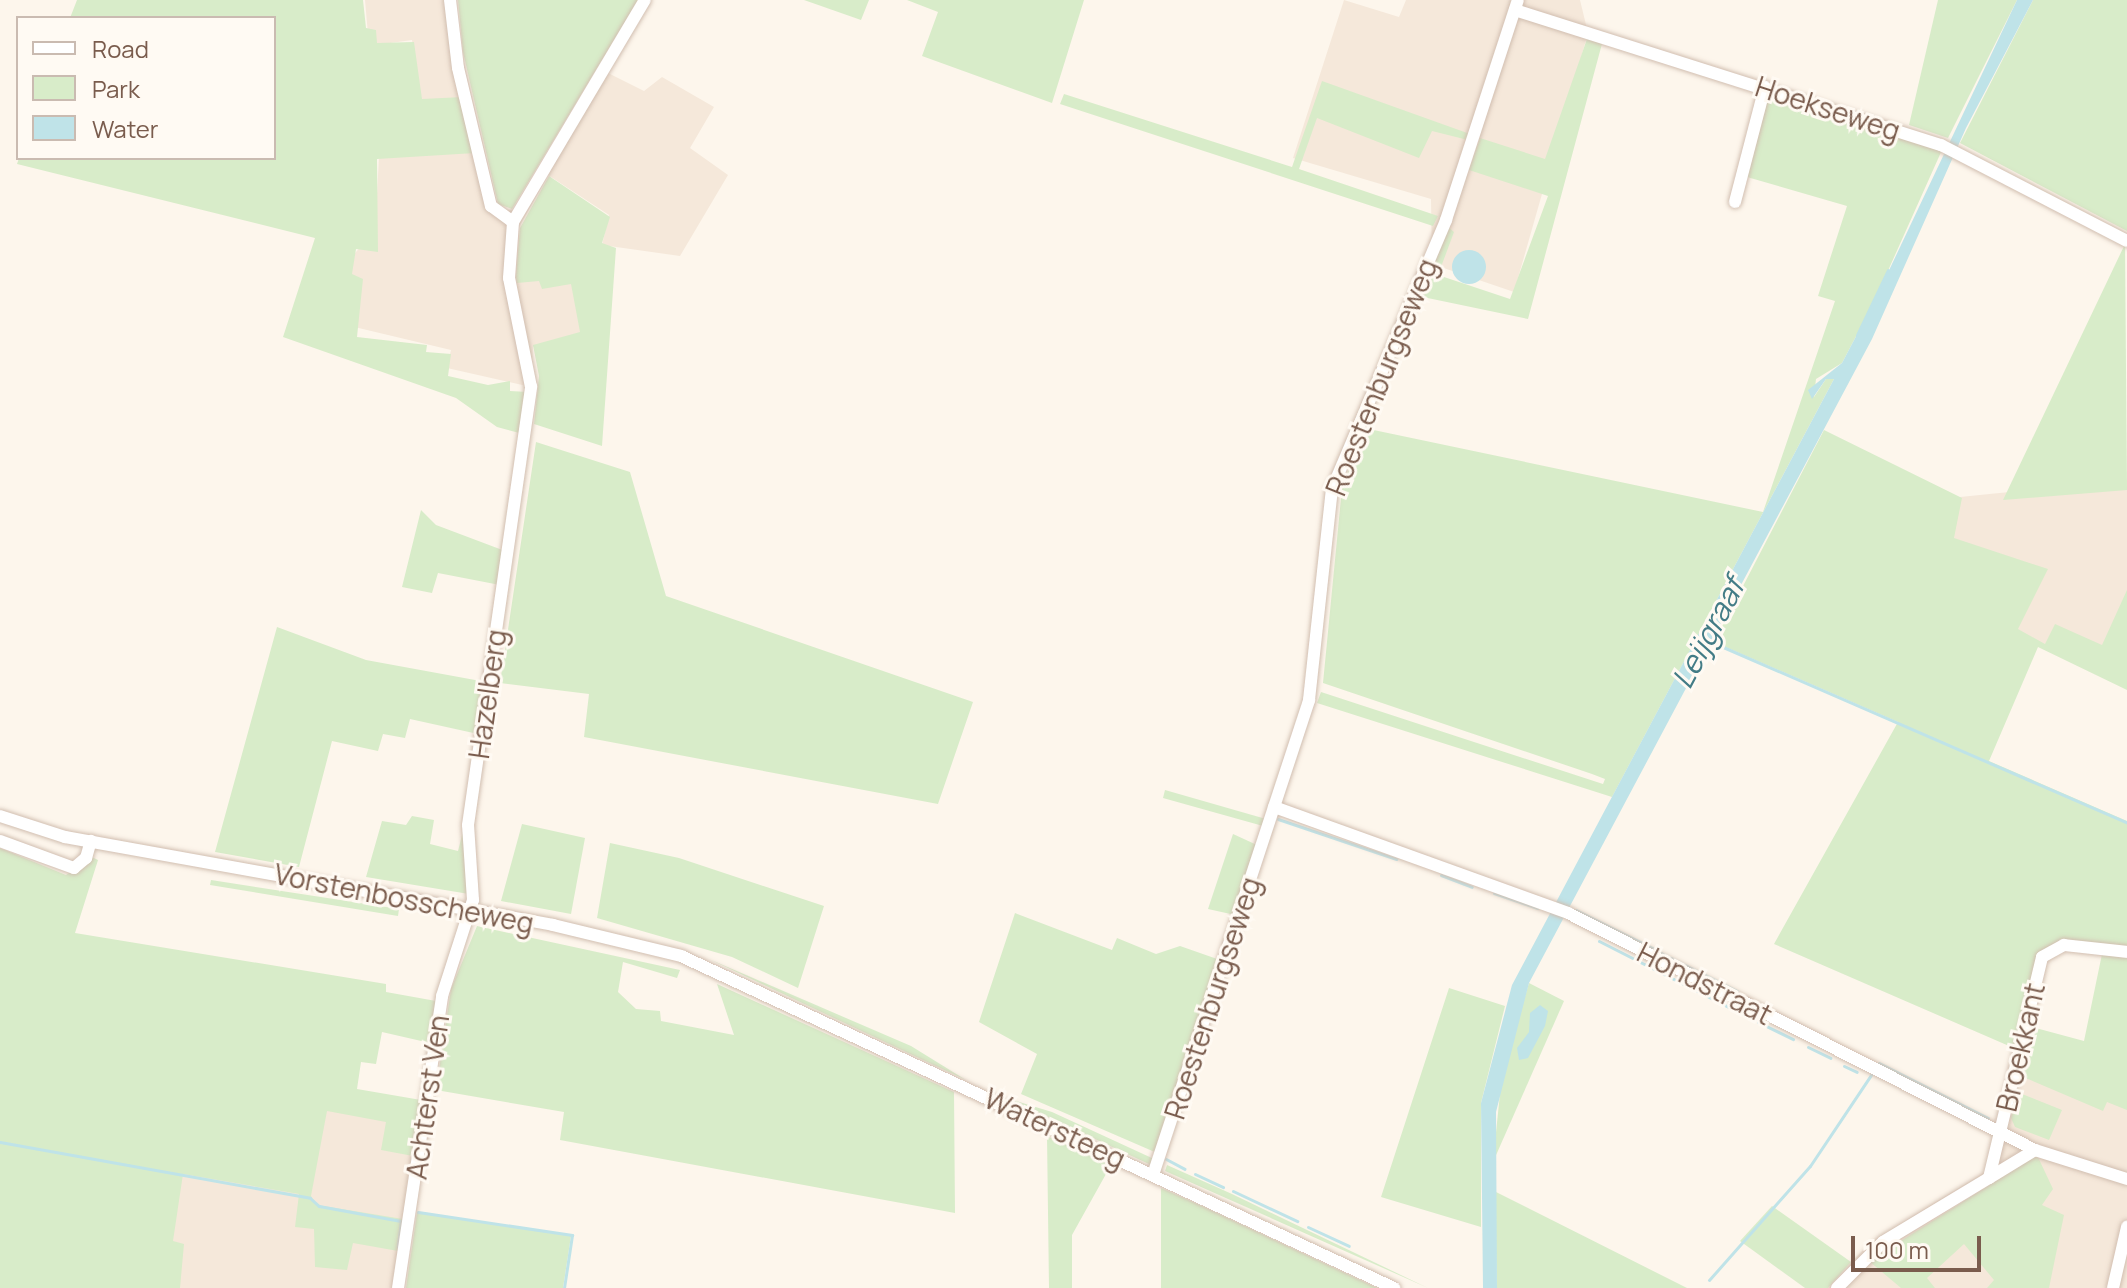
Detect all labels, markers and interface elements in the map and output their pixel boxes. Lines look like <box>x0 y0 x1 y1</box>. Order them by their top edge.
legend <box>16 16 276 160</box>
text: Road <box>92 32 149 65</box>
street label: Hoekseweg <box>1751 69 1905 147</box>
text: Park <box>92 72 140 105</box>
text: Water <box>92 112 159 145</box>
street label: Roestenburgseweg <box>1318 254 1444 500</box>
water label: Leijgraaf <box>1664 572 1752 694</box>
street label: Hazelberg <box>461 627 513 761</box>
street label: Vorstenbosscheweg <box>271 856 537 940</box>
street label: Roestenburgseweg <box>1157 873 1267 1123</box>
street label: Hondstraat <box>1632 935 1778 1031</box>
street label: Broekkant <box>1989 979 2051 1115</box>
street label: Achterst Ven <box>399 1013 455 1181</box>
street label: Watersteeg <box>979 1081 1131 1175</box>
scale bar <box>1855 1220 1985 1270</box>
text: 100 m <box>1865 1233 1929 1266</box>

